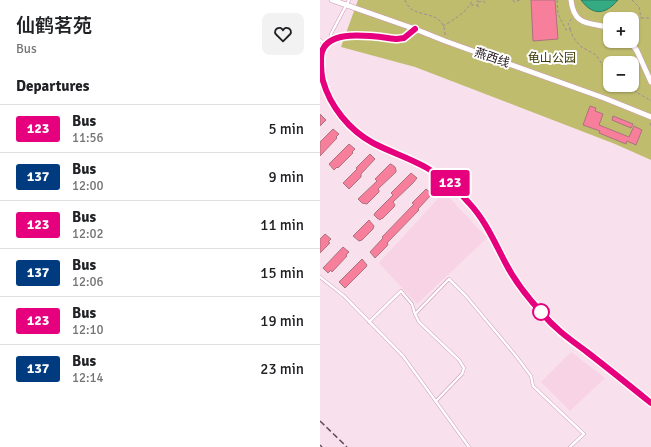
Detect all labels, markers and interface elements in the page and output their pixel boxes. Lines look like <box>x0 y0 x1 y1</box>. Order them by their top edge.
map controls <box>603 12 639 92</box>
button: + <box>603 12 639 48</box>
button: heart <box>262 13 304 55</box>
text: 仙鹤茗苑 <box>16 14 92 38</box>
text: Bus <box>16 41 37 57</box>
street label: 燕西线 <box>473 45 511 71</box>
park label: 龟山公园 <box>528 51 576 66</box>
button: − <box>603 56 639 92</box>
text: Departures <box>16 77 89 95</box>
text: Bus <box>72 112 96 130</box>
text: 123 <box>27 120 49 137</box>
text: 5 min <box>268 120 304 138</box>
text: 11:56 <box>72 130 104 146</box>
text: Bus <box>72 160 96 178</box>
text: 137 <box>27 168 49 185</box>
text: 9 min <box>268 168 304 186</box>
line badge: 123 <box>427 170 473 196</box>
text: 123 <box>439 174 461 191</box>
text: 12:00 <box>72 178 104 194</box>
text: Bus <box>72 208 96 226</box>
text: 123 <box>27 216 49 233</box>
text: 11 min <box>260 216 304 234</box>
text: 12:02 <box>72 226 104 242</box>
text: Bus <box>72 256 96 274</box>
text: 137 <box>27 264 49 281</box>
text: 15 min <box>260 264 304 282</box>
text: 12:06 <box>72 274 104 290</box>
unlabelled marker <box>532 303 550 321</box>
text: Bus <box>72 304 96 322</box>
text: 123 <box>27 312 49 329</box>
text: 19 min <box>260 312 304 330</box>
text: 12:10 <box>72 322 104 338</box>
text: Bus <box>72 352 96 370</box>
text: 137 <box>27 360 49 377</box>
text: 23 min <box>260 360 304 378</box>
text: 12:14 <box>72 370 104 386</box>

